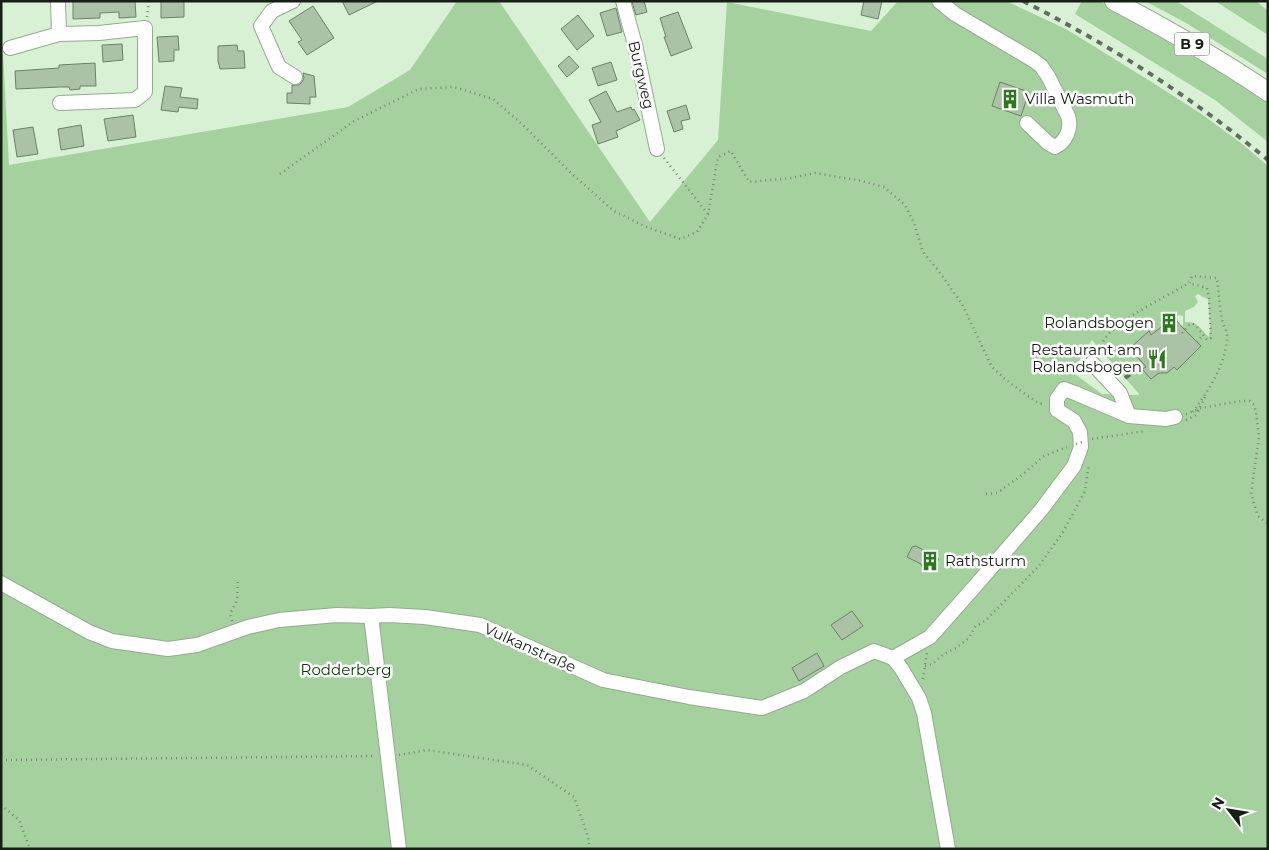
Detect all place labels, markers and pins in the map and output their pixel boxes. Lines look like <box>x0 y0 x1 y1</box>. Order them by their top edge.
building icon: Villa Wasmuth <box>999 88 1021 110</box>
place label: Villa Wasmuth <box>1025 89 1134 108</box>
building icon: Rolandsbogen <box>1158 312 1180 334</box>
place label: Rolandsbogen <box>1044 313 1154 332</box>
place label: Restaurant am Rolandsbogen <box>1031 340 1142 376</box>
restaurant icon: Restaurant am Rolandsbogen <box>1146 348 1168 370</box>
building icon: Rathsturm <box>919 550 941 572</box>
place label: Rathsturm <box>945 551 1026 570</box>

